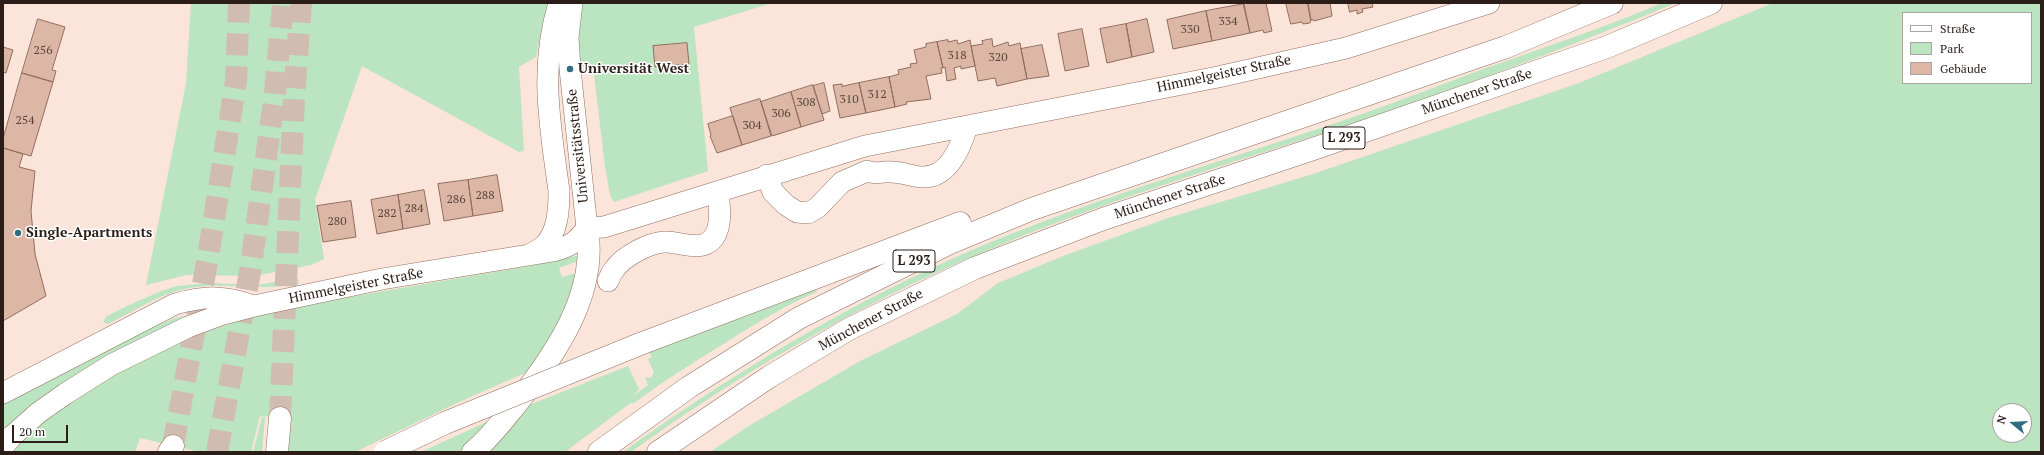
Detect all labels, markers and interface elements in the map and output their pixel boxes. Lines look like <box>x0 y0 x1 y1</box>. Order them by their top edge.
legend <box>1902 12 2032 84</box>
house number: 334 <box>1218 15 1238 29</box>
text: Straße <box>1940 21 1975 36</box>
house number: 330 <box>1180 23 1200 37</box>
text: Park <box>1940 41 1964 56</box>
house number: 256 <box>33 44 53 58</box>
house number: 318 <box>947 49 967 63</box>
house number: 320 <box>988 51 1008 65</box>
street label: Himmelgeister Straße <box>1155 52 1293 96</box>
place label: Universität West <box>578 61 689 77</box>
text: Gebäude <box>1940 61 1986 76</box>
marker: Universität West <box>565 64 575 74</box>
street label: Münchener Straße <box>1420 65 1534 119</box>
street label: Universitätsstraße <box>564 88 592 204</box>
house number: 312 <box>867 88 887 102</box>
house number: 310 <box>839 93 859 107</box>
house number: 308 <box>796 96 816 110</box>
house number: 306 <box>771 107 791 121</box>
house number: 254 <box>15 114 35 128</box>
house number: 304 <box>742 119 762 133</box>
road number: L 293 <box>1323 127 1365 149</box>
street label: Münchener Straße <box>1112 171 1228 223</box>
house number: 288 <box>475 189 495 203</box>
house number: 286 <box>446 193 466 207</box>
house number: 284 <box>404 202 424 216</box>
house number: 282 <box>377 207 397 221</box>
house number: 280 <box>327 215 347 229</box>
place label: Single-Apartments <box>26 225 152 241</box>
marker: Single-Apartments <box>13 228 23 238</box>
road number: L 293 <box>893 250 935 272</box>
street label: Himmelgeister Straße <box>287 265 425 307</box>
street label: Münchener Straße <box>816 285 926 355</box>
north arrow <box>1992 403 2032 443</box>
text: N <box>1994 413 2009 426</box>
scale bar <box>14 417 70 443</box>
text: 20 m <box>19 424 45 439</box>

